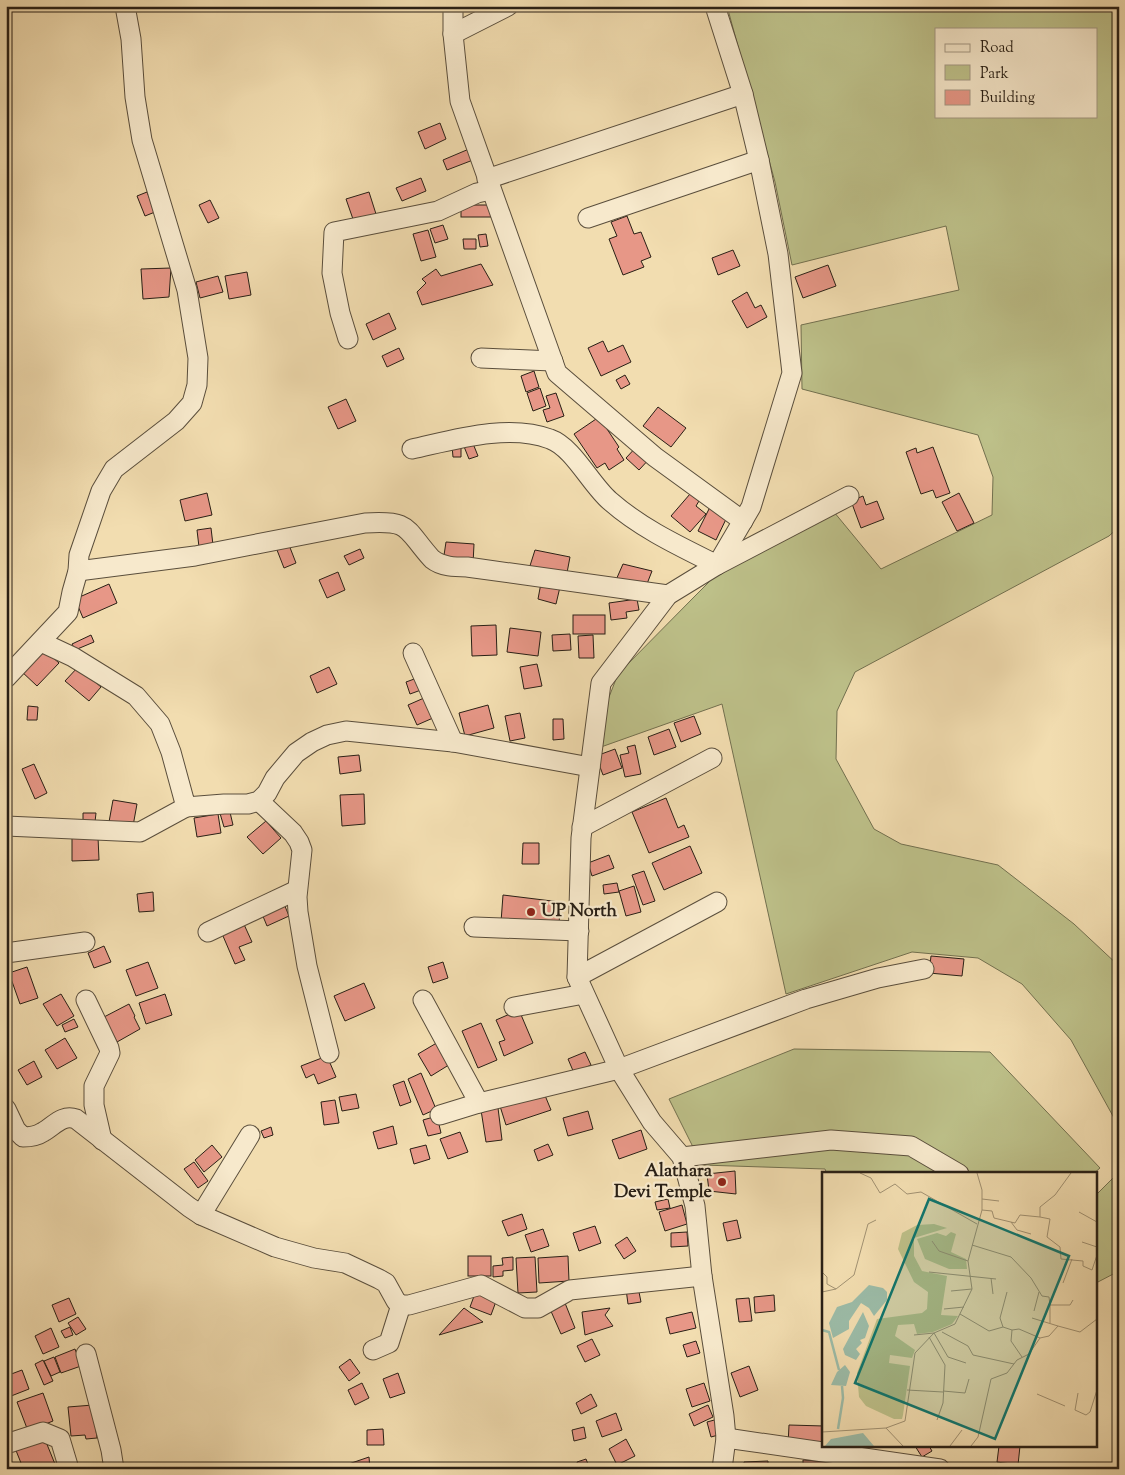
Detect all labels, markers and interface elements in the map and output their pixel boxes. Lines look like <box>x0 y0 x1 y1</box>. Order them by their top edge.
legend <box>935 28 1098 118</box>
text: Road <box>980 38 1014 59</box>
text: Park <box>980 64 1009 85</box>
text: Building <box>980 88 1035 109</box>
place label: UP North <box>541 899 618 925</box>
marker: UP North <box>525 906 537 918</box>
place label: Alathara Devi Temple <box>614 1159 713 1206</box>
inset map <box>822 1172 1098 1448</box>
marker: Alathara Devi Temple <box>716 1176 728 1188</box>

